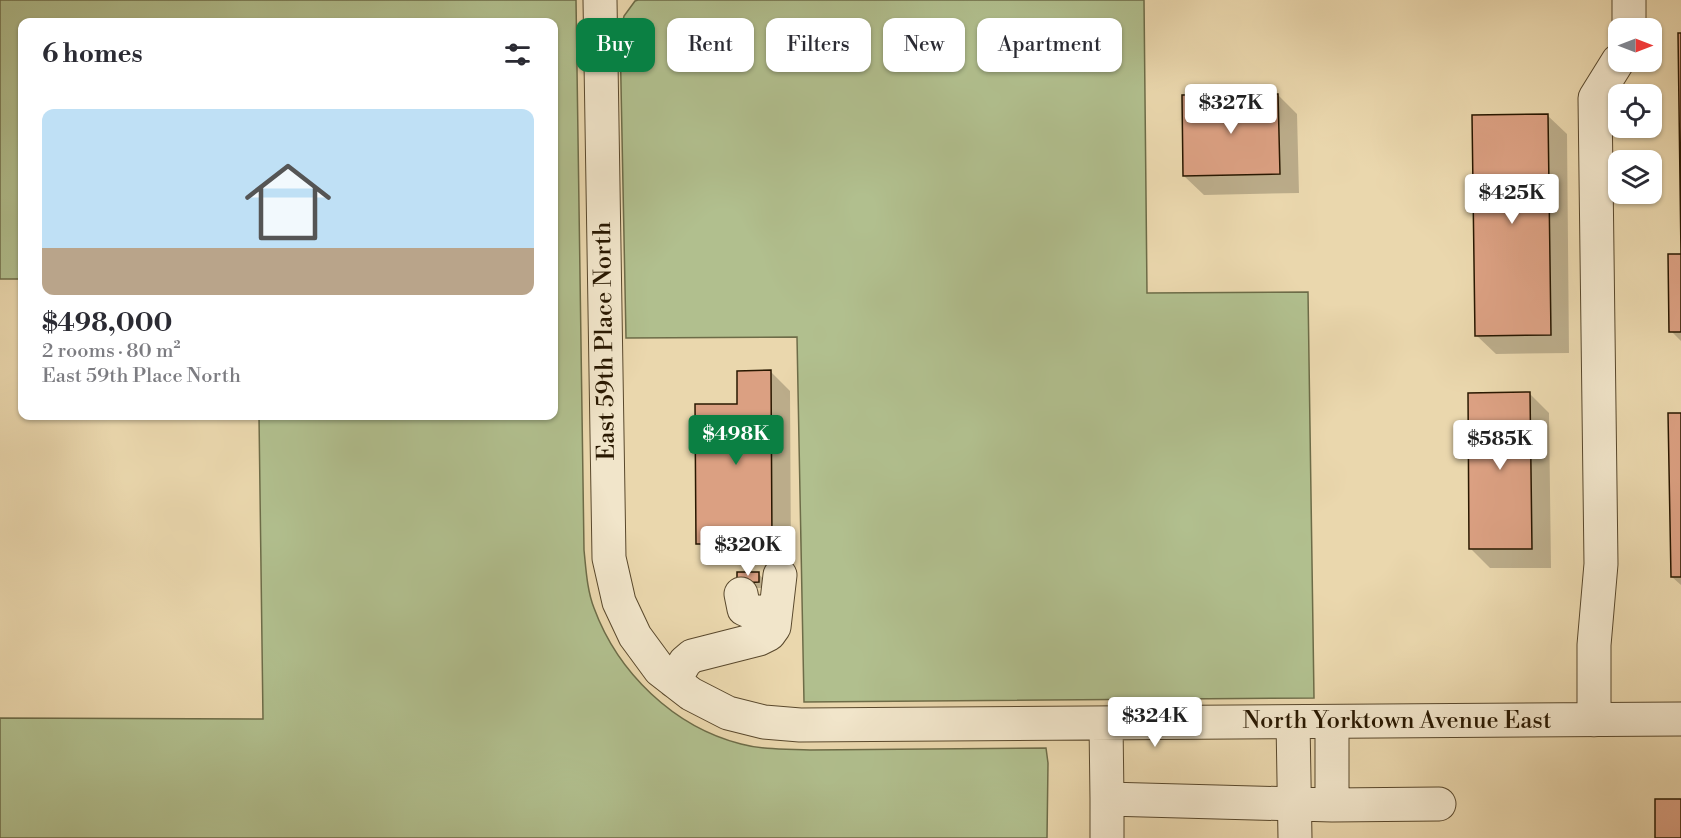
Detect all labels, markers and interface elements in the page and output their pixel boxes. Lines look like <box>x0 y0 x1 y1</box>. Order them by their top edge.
chip: Buy <box>576 18 655 72</box>
chip: Rent <box>667 18 754 72</box>
chip: Filters <box>766 18 871 72</box>
chip: New <box>883 18 965 72</box>
chip: Apartment <box>977 18 1122 72</box>
north arrow <box>1608 18 1662 72</box>
map controls <box>1608 18 1662 204</box>
text: 6 homes <box>42 38 143 70</box>
icon: filters <box>501 38 534 71</box>
pin: $327K <box>1189 84 1273 135</box>
button: locate <box>1608 84 1662 138</box>
text: $327K <box>1199 91 1263 116</box>
icon: home <box>234 148 342 256</box>
button: layers <box>1608 150 1662 204</box>
pin: $425K <box>1470 174 1554 225</box>
text: $425K <box>1479 181 1545 206</box>
street label: East 59th Place North <box>588 221 622 461</box>
text: $498,000 <box>42 307 173 339</box>
text: 2 rooms · 80 m² <box>42 339 180 364</box>
text: East 59th Place North <box>42 364 241 389</box>
pin: $498K <box>694 415 778 466</box>
pin: $585K <box>1458 420 1542 471</box>
text: $498K <box>703 422 769 447</box>
text: $585K <box>1467 427 1533 452</box>
pin: $320K <box>706 526 790 577</box>
text: $320K <box>714 533 782 558</box>
pin: $324K <box>1113 697 1197 748</box>
text: $324K <box>1122 704 1188 729</box>
street label: North Yorktown Avenue East <box>1242 706 1552 736</box>

